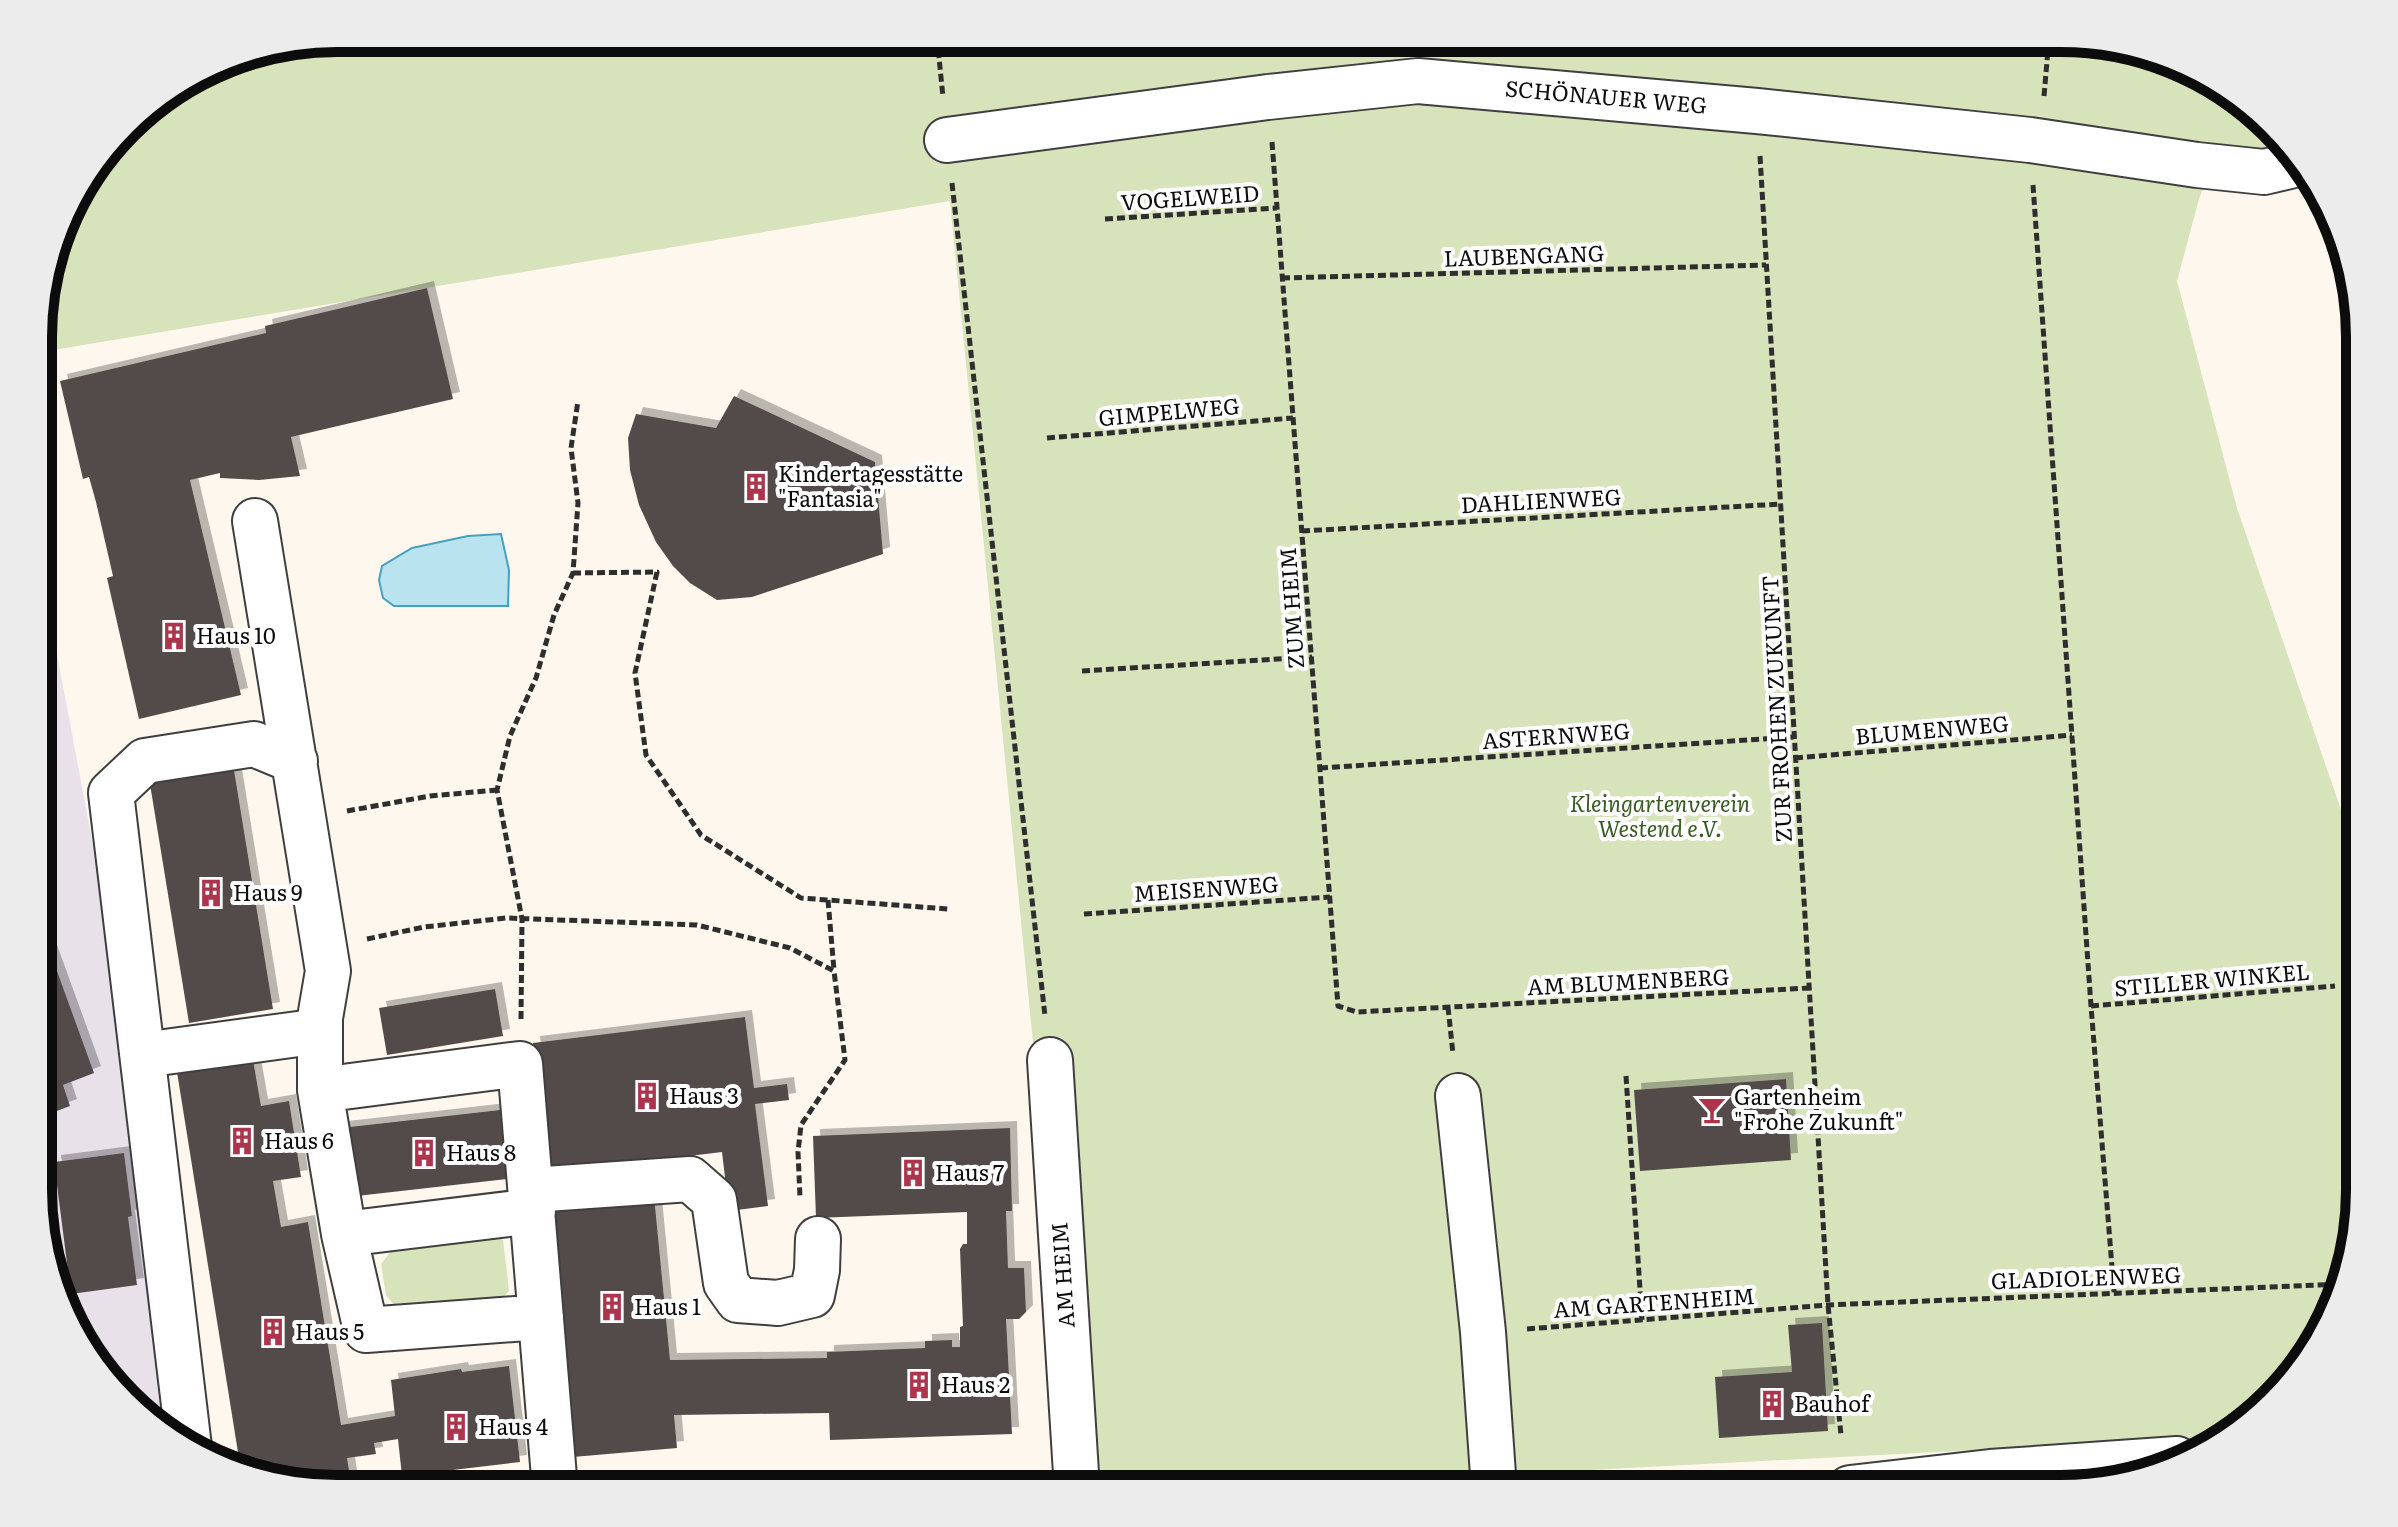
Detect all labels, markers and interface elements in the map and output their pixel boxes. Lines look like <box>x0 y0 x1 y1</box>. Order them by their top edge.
street label: SCHÖNAUER WEG <box>1504 70 1708 121</box>
street label: VOGELWEID <box>1120 175 1260 218</box>
street label: LAUBENGANG <box>1443 235 1605 274</box>
street label: GIMPELWEG <box>1097 388 1241 433</box>
place label: Kindertagesstätte "Fantasia" <box>778 456 963 514</box>
building icon: Kindertagesstätte "Fantasia" <box>741 472 771 502</box>
street label: DAHLIENWEG <box>1460 479 1622 520</box>
street label: ZUM HEIM <box>1270 546 1311 670</box>
street label: ZUR FROHEN ZUKUNFT <box>1752 575 1799 843</box>
place label: Haus 10 <box>196 618 276 651</box>
building icon: Haus 10 <box>159 621 189 651</box>
street label: BLUMENWEG <box>1854 705 2010 752</box>
street label: ASTERNWEG <box>1481 713 1631 756</box>
park label: Kleingartenverein Westend e.V. <box>1570 786 1750 844</box>
street label: MEISENWEG <box>1132 866 1279 909</box>
place label: Haus 9 <box>233 875 303 908</box>
building icon: Haus 9 <box>196 878 226 908</box>
street label: STILLER WINKEL <box>2113 954 2311 1003</box>
street label: AM BLUMENBERG <box>1526 959 1730 1002</box>
place label: Haus 3 <box>669 1078 739 1111</box>
place label: Gartenheim "Frohe Zukunft" <box>1734 1079 1903 1137</box>
building icon: Haus 3 <box>632 1081 662 1111</box>
bar icon: Gartenheim "Frohe Zukunft" <box>1697 1095 1727 1125</box>
place label: Haus 6 <box>264 1123 334 1156</box>
building icon: Haus 6 <box>227 1126 257 1156</box>
place label: Haus 8 <box>446 1135 516 1168</box>
building icon: Haus 8 <box>409 1138 439 1168</box>
place label: Haus 7 <box>935 1155 1004 1188</box>
building icon: Haus 7 <box>898 1158 928 1188</box>
street label: AM HEIM <box>1041 1221 1082 1329</box>
street label: GLADIOLENWEG <box>1990 1257 2182 1296</box>
street label: AM GARTENHEIM <box>1552 1278 1756 1325</box>
place label: Haus 1 <box>634 1289 701 1322</box>
building icon: Haus 1 <box>597 1292 627 1322</box>
place label: Haus 5 <box>295 1314 364 1347</box>
building icon: Haus 5 <box>258 1317 288 1347</box>
place label: Haus 2 <box>941 1367 1010 1400</box>
building icon: Haus 2 <box>904 1370 934 1400</box>
place label: Bauhof <box>1794 1386 1871 1419</box>
building icon: Bauhof <box>1757 1389 1787 1419</box>
place label: Haus 4 <box>478 1409 548 1442</box>
building icon: Haus 4 <box>441 1412 471 1442</box>

